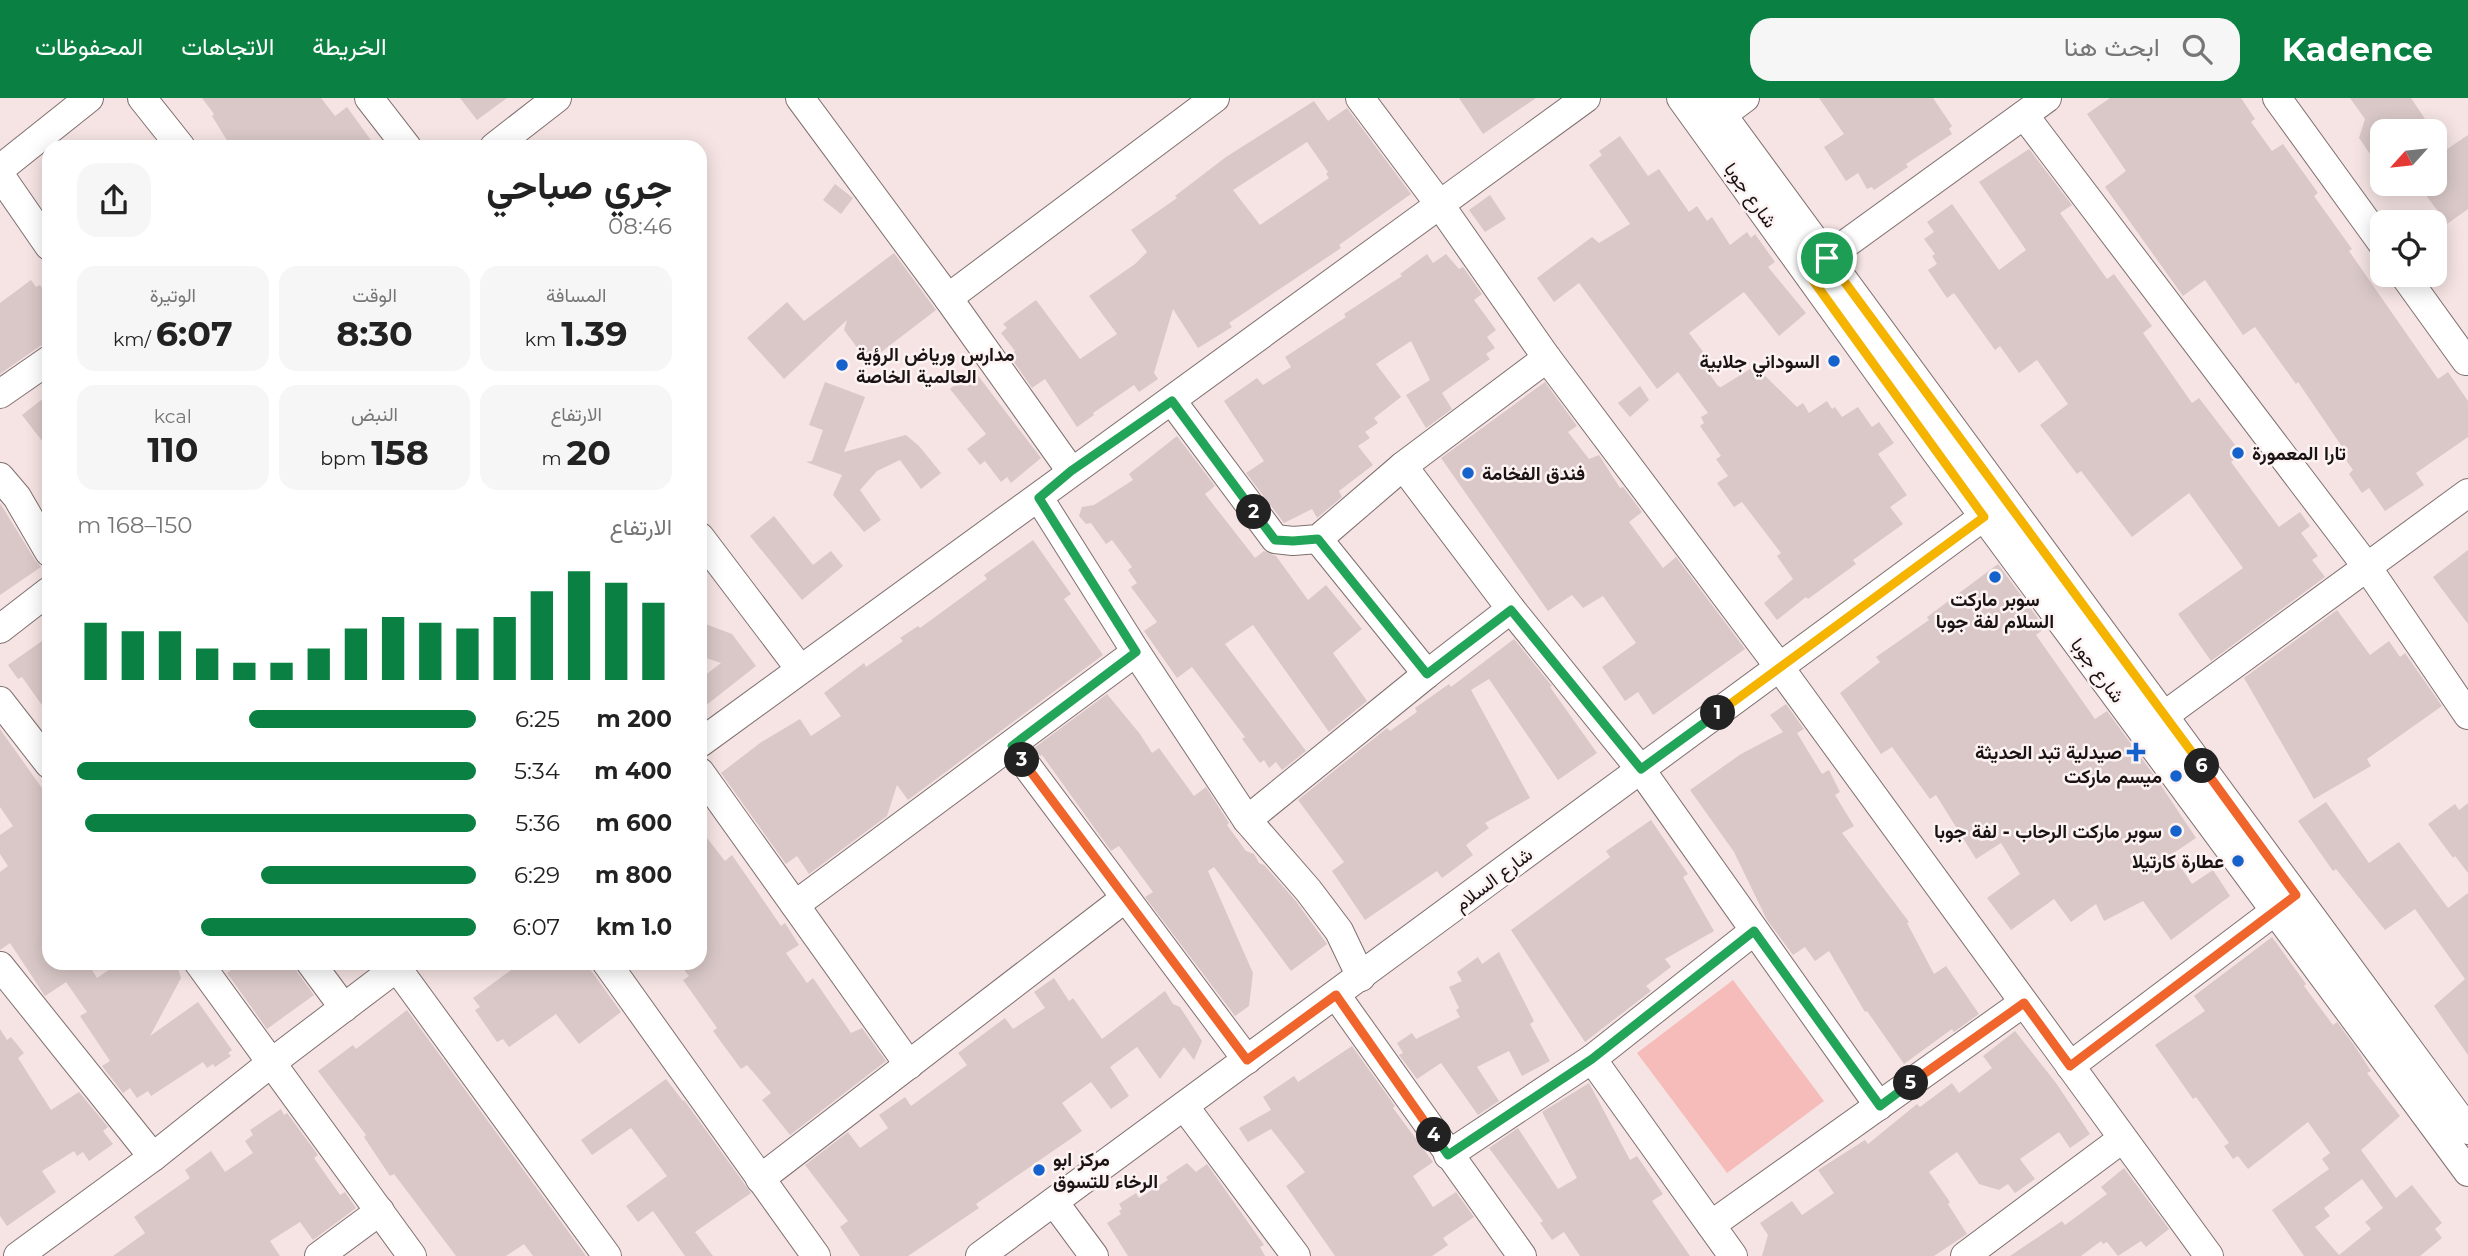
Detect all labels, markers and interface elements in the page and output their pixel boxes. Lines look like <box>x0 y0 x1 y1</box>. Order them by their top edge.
search box <box>1750 18 2240 81</box>
text: Kadence <box>2282 29 2433 69</box>
icon: search <box>2178 30 2216 68</box>
text: ابحث هنا <box>2064 31 2160 63</box>
text: المحفوظات <box>35 32 143 61</box>
text: الاتجاهات <box>181 32 274 61</box>
text: الخريطة <box>312 32 387 61</box>
north arrow <box>2370 119 2446 196</box>
map controls <box>2370 119 2447 287</box>
street label: شارع جوبا <box>1718 158 1782 233</box>
text: جري صباحي <box>486 162 672 209</box>
button: share <box>77 163 151 237</box>
button: locate <box>2370 210 2447 287</box>
text: 08:46 <box>608 212 672 240</box>
pin <box>1797 228 1857 288</box>
icon: arrive <box>1808 239 1846 277</box>
text: الوتيرة <box>150 284 196 307</box>
text: الوقت <box>352 284 397 307</box>
text: المسافة <box>546 284 606 307</box>
text: 6:07 <box>156 312 233 355</box>
text: 8:30 <box>336 312 413 355</box>
text: 1.39 <box>561 312 627 355</box>
text: /km <box>113 328 156 351</box>
text: km <box>525 328 561 351</box>
place label: مدارس ورياض الرؤية العالمية الخاصة <box>856 343 1015 388</box>
place label: السوداني جلابية <box>1700 350 1820 378</box>
marker: السوداني جلابية <box>1826 353 1842 369</box>
marker: مدارس ورياض الرؤية العالمية الخاصة <box>834 357 850 373</box>
text: النبض <box>351 403 398 426</box>
text: الارتفاع <box>550 403 602 426</box>
text: kcal <box>154 405 192 428</box>
text: 110 <box>147 428 198 471</box>
text: 158 <box>371 431 429 474</box>
text: 20 <box>567 431 611 474</box>
place label: تارا المعمورة <box>2252 442 2346 466</box>
marker: تارا المعمورة <box>2230 445 2246 461</box>
text: bpm <box>320 447 371 470</box>
text: m <box>541 447 567 470</box>
place label: فندق الفخامة <box>1482 462 1585 485</box>
marker: فندق الفخامة <box>1460 465 1476 481</box>
pin: 2 <box>1236 494 1272 530</box>
text: 2 <box>1248 500 1259 523</box>
text: 150–168 m <box>77 511 192 539</box>
text: الارتفاع <box>610 513 672 541</box>
marker: سوبر ماركت السلام لفة جوبا <box>1987 569 2003 585</box>
place label: سوبر ماركت السلام لفة جوبا <box>1936 588 2054 634</box>
street label: شارع جوبا <box>2065 633 2129 708</box>
pin: 1 <box>1700 696 1736 730</box>
text: 1 <box>1714 701 1721 724</box>
text: 6:25 <box>515 705 560 733</box>
text: 200 m <box>597 705 672 733</box>
place label: صيدلية تبد الحديثة <box>1975 741 2122 764</box>
pin: 3 <box>1004 742 1040 778</box>
marker: صيدلية تبد الحديثة <box>2128 744 2144 760</box>
text: 3 <box>1016 748 1027 771</box>
pin: 6 <box>2184 748 2220 784</box>
text: 6 <box>2195 754 2208 777</box>
text: 5:34 <box>514 757 560 785</box>
text: 400 m <box>594 757 672 785</box>
place label: ميسم ماركت <box>2064 765 2162 789</box>
marker: ميسم ماركت <box>2168 768 2184 784</box>
text: 5:36 <box>515 809 560 837</box>
text: 600 m <box>595 809 672 837</box>
place label: سوبر ماركت الرحاب - لفة جوبا <box>1934 820 2162 844</box>
marker: سوبر ماركت الرحاب - لفة جوبا <box>2168 823 2184 839</box>
street label: شارع السلام <box>1450 843 1538 917</box>
place label: عطارة كارتيلا <box>2132 850 2224 874</box>
marker: عطارة كارتيلا <box>2230 853 2246 869</box>
text: 6:29 <box>514 861 560 889</box>
text: 800 m <box>595 861 672 889</box>
text: 6:07 <box>513 913 560 941</box>
text: 1.0 km <box>596 913 672 941</box>
pin: 5 <box>1894 1066 1928 1100</box>
text: 5 <box>1905 1071 1916 1094</box>
pin: 4 <box>1416 1118 1452 1152</box>
text: 4 <box>1427 1123 1440 1146</box>
place label: مركز ابو الرخاء للتسوق <box>1053 1148 1158 1194</box>
marker: مركز ابو الرخاء للتسوق <box>1031 1162 1047 1178</box>

